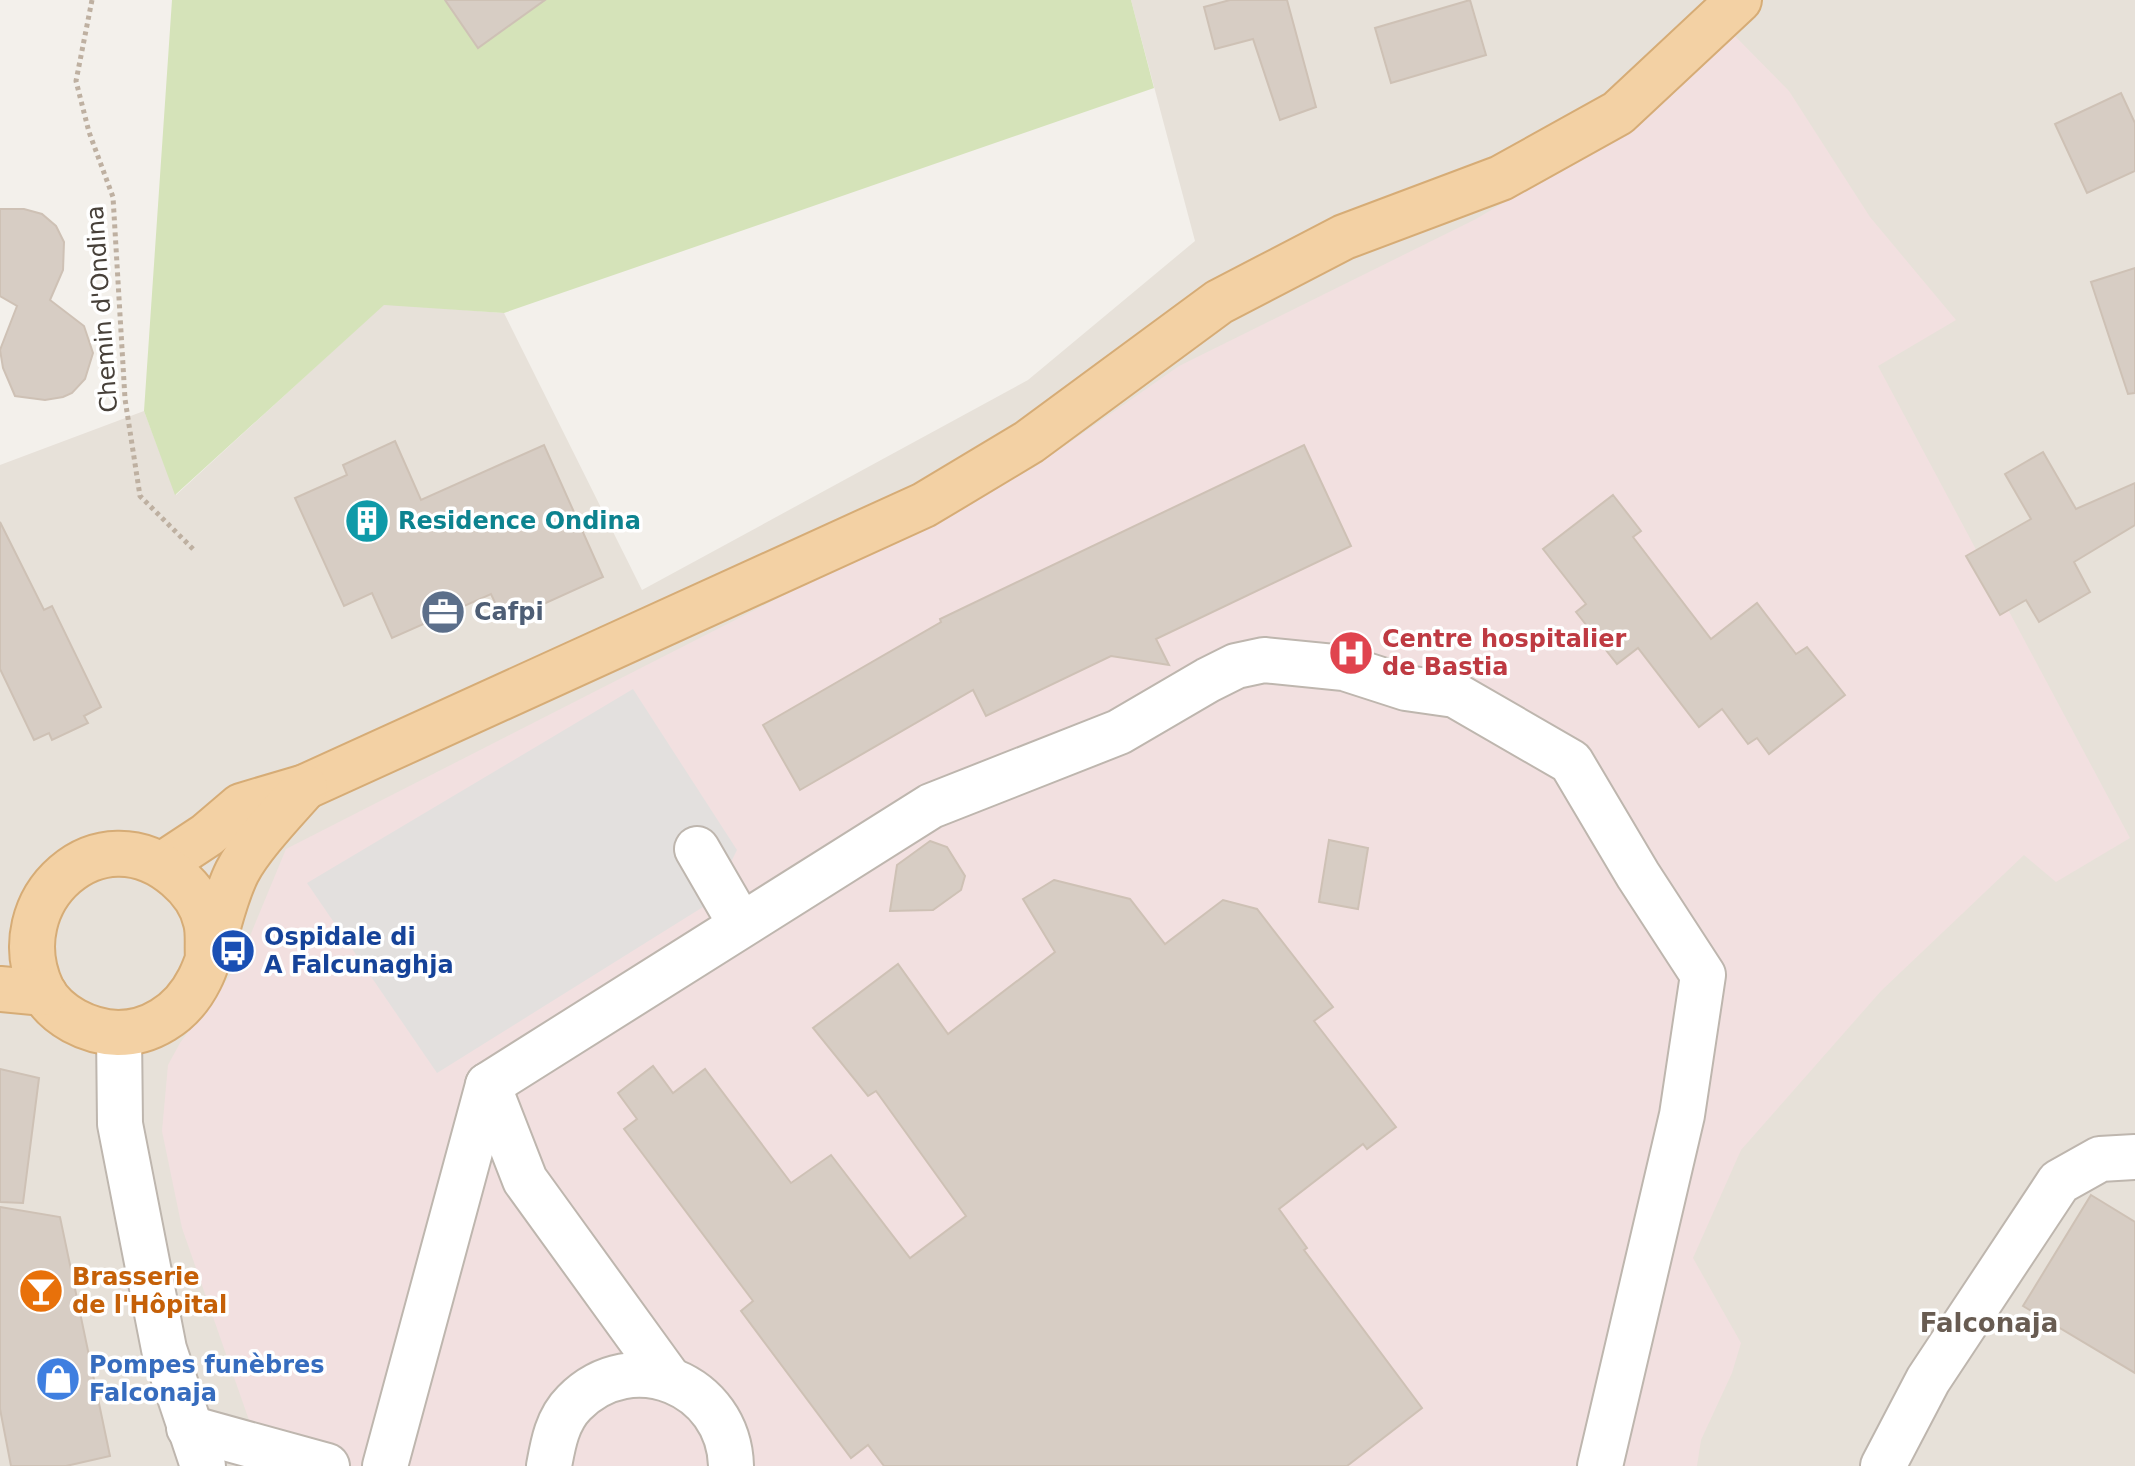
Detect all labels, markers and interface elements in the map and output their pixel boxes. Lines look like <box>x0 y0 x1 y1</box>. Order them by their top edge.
street label: Chemin d'Ondina <box>81 205 123 413</box>
building icon: Residence Ondina <box>343 497 391 545</box>
place label: Residence Ondina <box>398 507 641 535</box>
office icon: Cafpi <box>419 588 467 636</box>
place label: Cafpi <box>474 598 544 626</box>
place label: Centre hospitalier de Bastia <box>1382 625 1627 681</box>
hospital icon: Centre hospitalier de Bastia <box>1327 629 1375 677</box>
place label: Ospidale di A Falcunaghja <box>264 923 454 979</box>
bus stop icon: Ospidale di A Falcunaghja <box>209 927 257 975</box>
place label: Brasserie de l'Hôpital <box>72 1263 227 1319</box>
bar icon: Brasserie de l'Hôpital <box>17 1267 65 1315</box>
district label: Falconaja <box>1920 1308 2058 1338</box>
place label: Pompes funèbres Falconaja <box>89 1351 325 1407</box>
shop icon: Pompes funèbres Falconaja <box>34 1355 82 1403</box>

